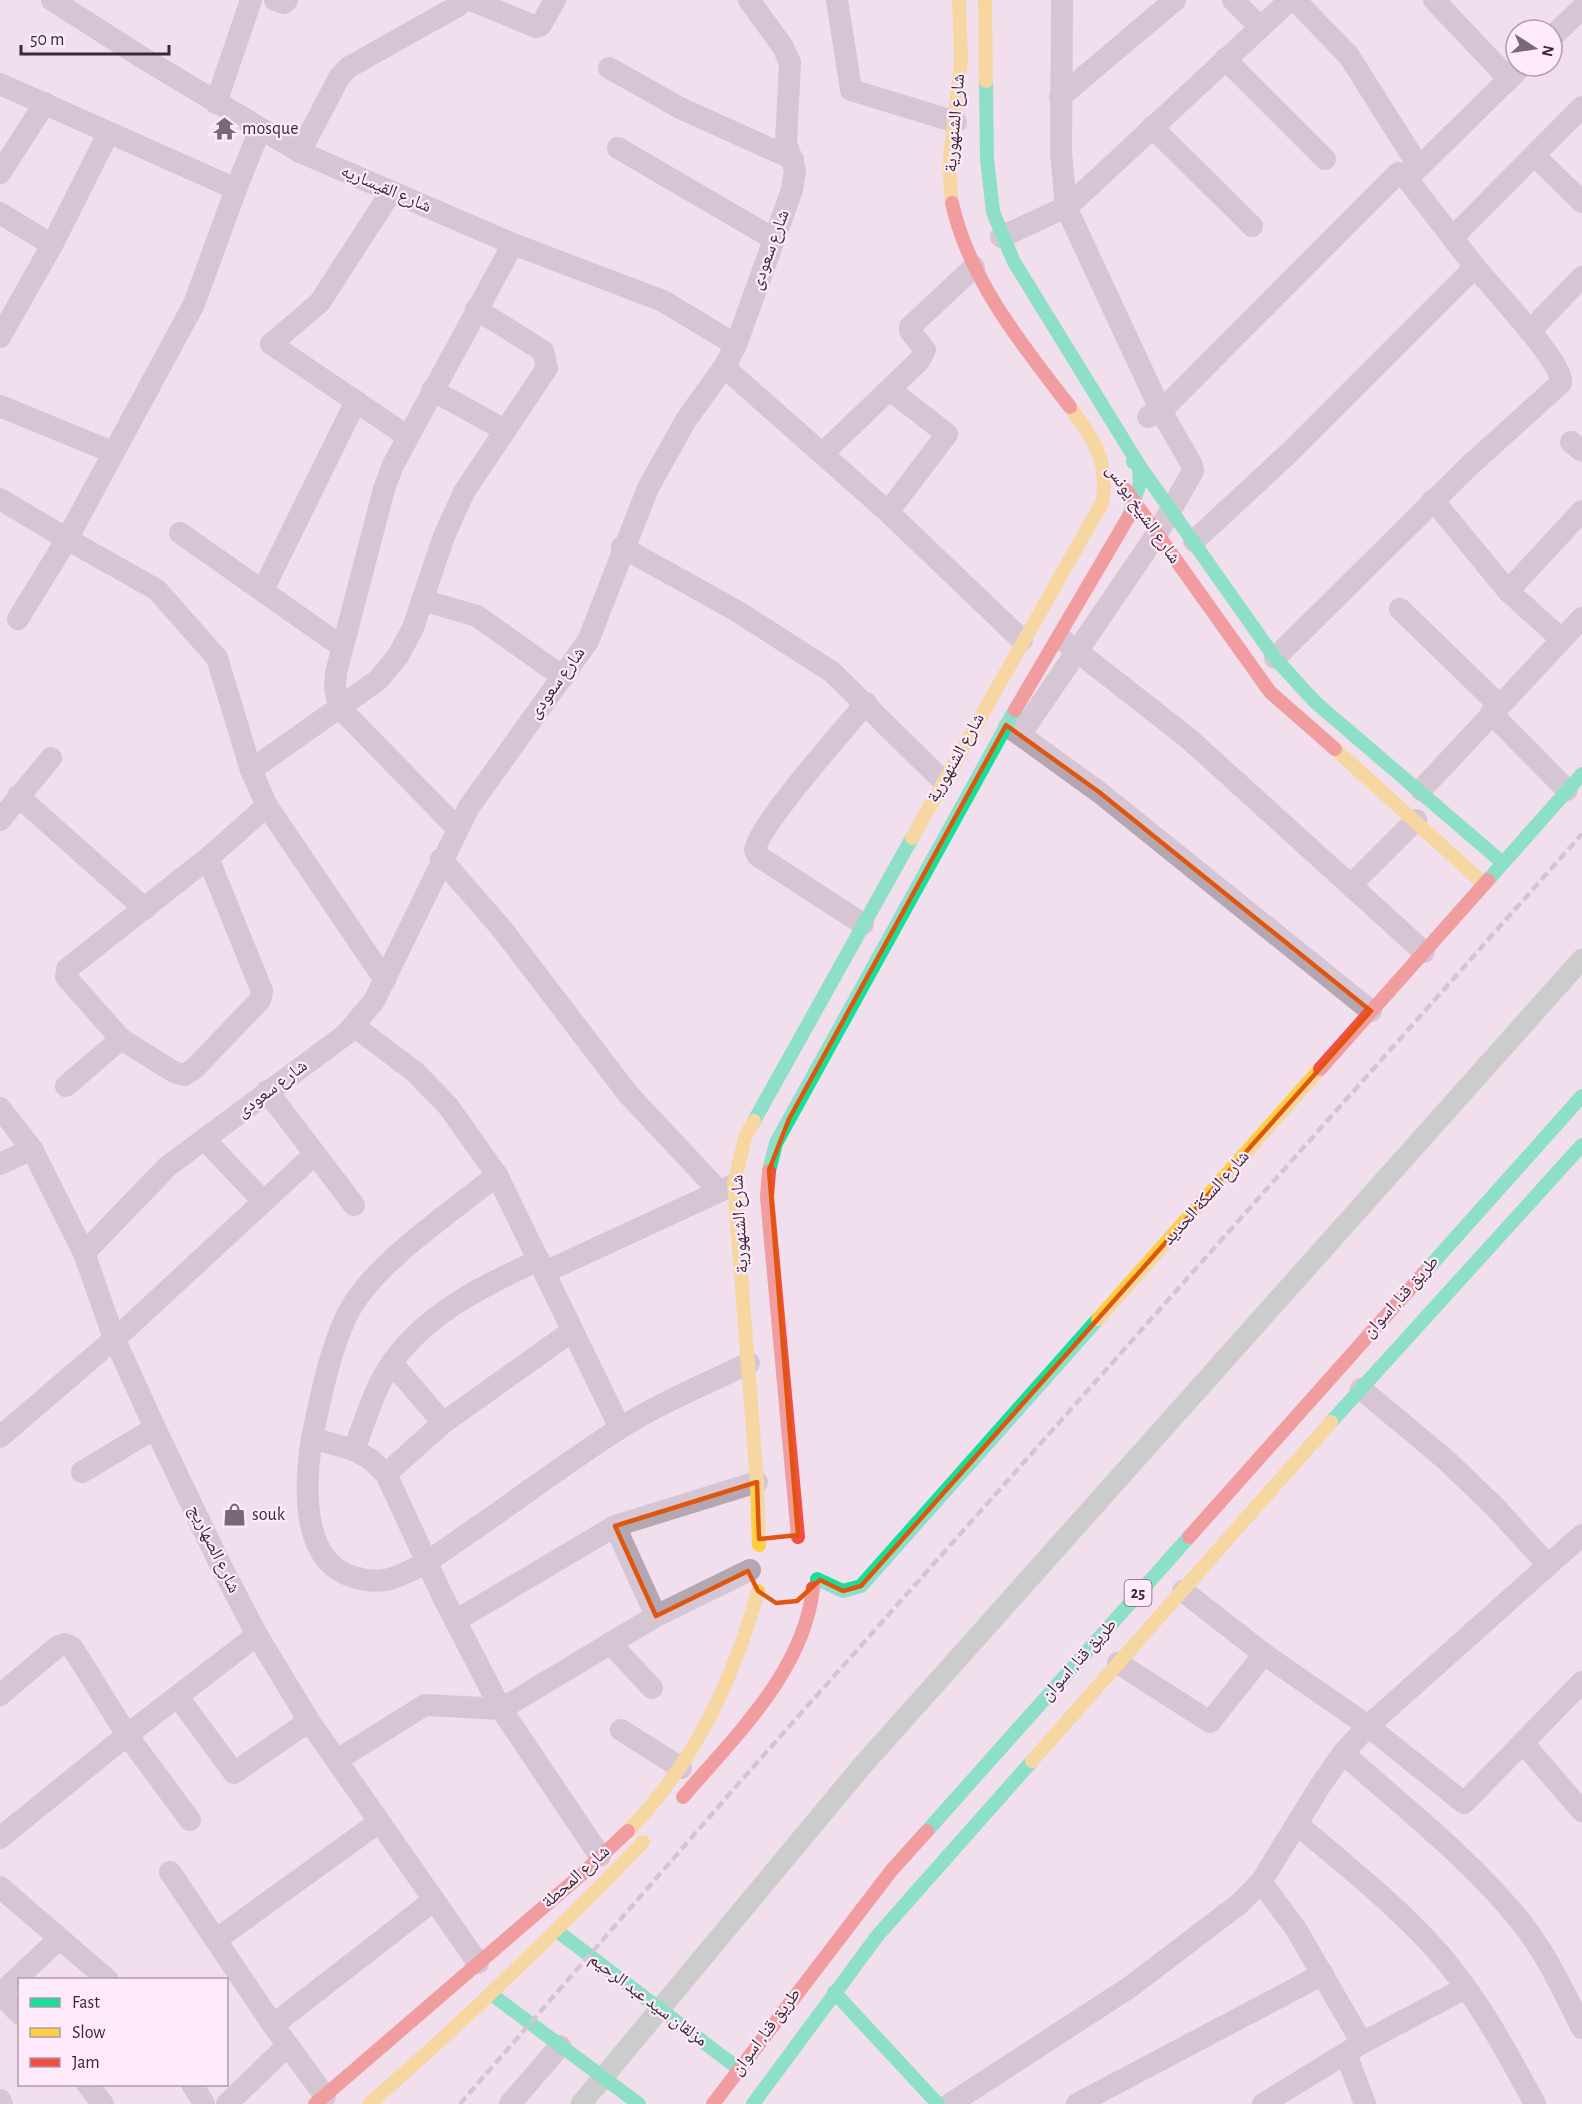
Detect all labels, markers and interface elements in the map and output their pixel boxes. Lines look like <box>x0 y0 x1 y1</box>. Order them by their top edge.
scale bar <box>21 18 170 56</box>
north arrow <box>1504 18 1564 78</box>
text: 50 m <box>30 31 64 49</box>
text: N <box>1539 44 1557 58</box>
street label: شارع الشنهورية <box>942 73 969 173</box>
temple icon: mosque <box>211 116 237 142</box>
place label: mosque <box>242 120 299 138</box>
street label: شارع القيساريه <box>338 162 434 217</box>
street label: شارع سعودى <box>747 208 794 293</box>
street label: شارع الشيخ يونس <box>1101 461 1184 568</box>
street label: شارع سعودى <box>525 644 590 723</box>
street label: شارع الشنهورية <box>924 710 989 806</box>
street label: شارع سعودى <box>233 1057 311 1122</box>
street label: شارع السكة الحديد <box>1159 1147 1254 1249</box>
street label: شارع الشنهورية <box>728 1174 753 1274</box>
street label: طريق قنا, اسوان <box>1360 1252 1443 1342</box>
street label: شارع الصهاريج <box>183 1502 243 1597</box>
shop icon: souk <box>221 1502 247 1528</box>
place label: souk <box>252 1506 286 1524</box>
road number: 25 <box>1124 1580 1152 1606</box>
street label: طريق قنا, اسوان <box>1038 1615 1121 1705</box>
street label: شارع المحطة <box>539 1842 614 1913</box>
street label: مزلقان سيد عبد الرحيم <box>584 1950 710 2052</box>
legend <box>18 1978 228 2086</box>
street label: طريق قنا, اسوان <box>728 1985 805 2079</box>
text: Fast <box>72 1994 100 2012</box>
text: Slow <box>72 2024 105 2042</box>
text: Jam <box>72 2054 100 2072</box>

